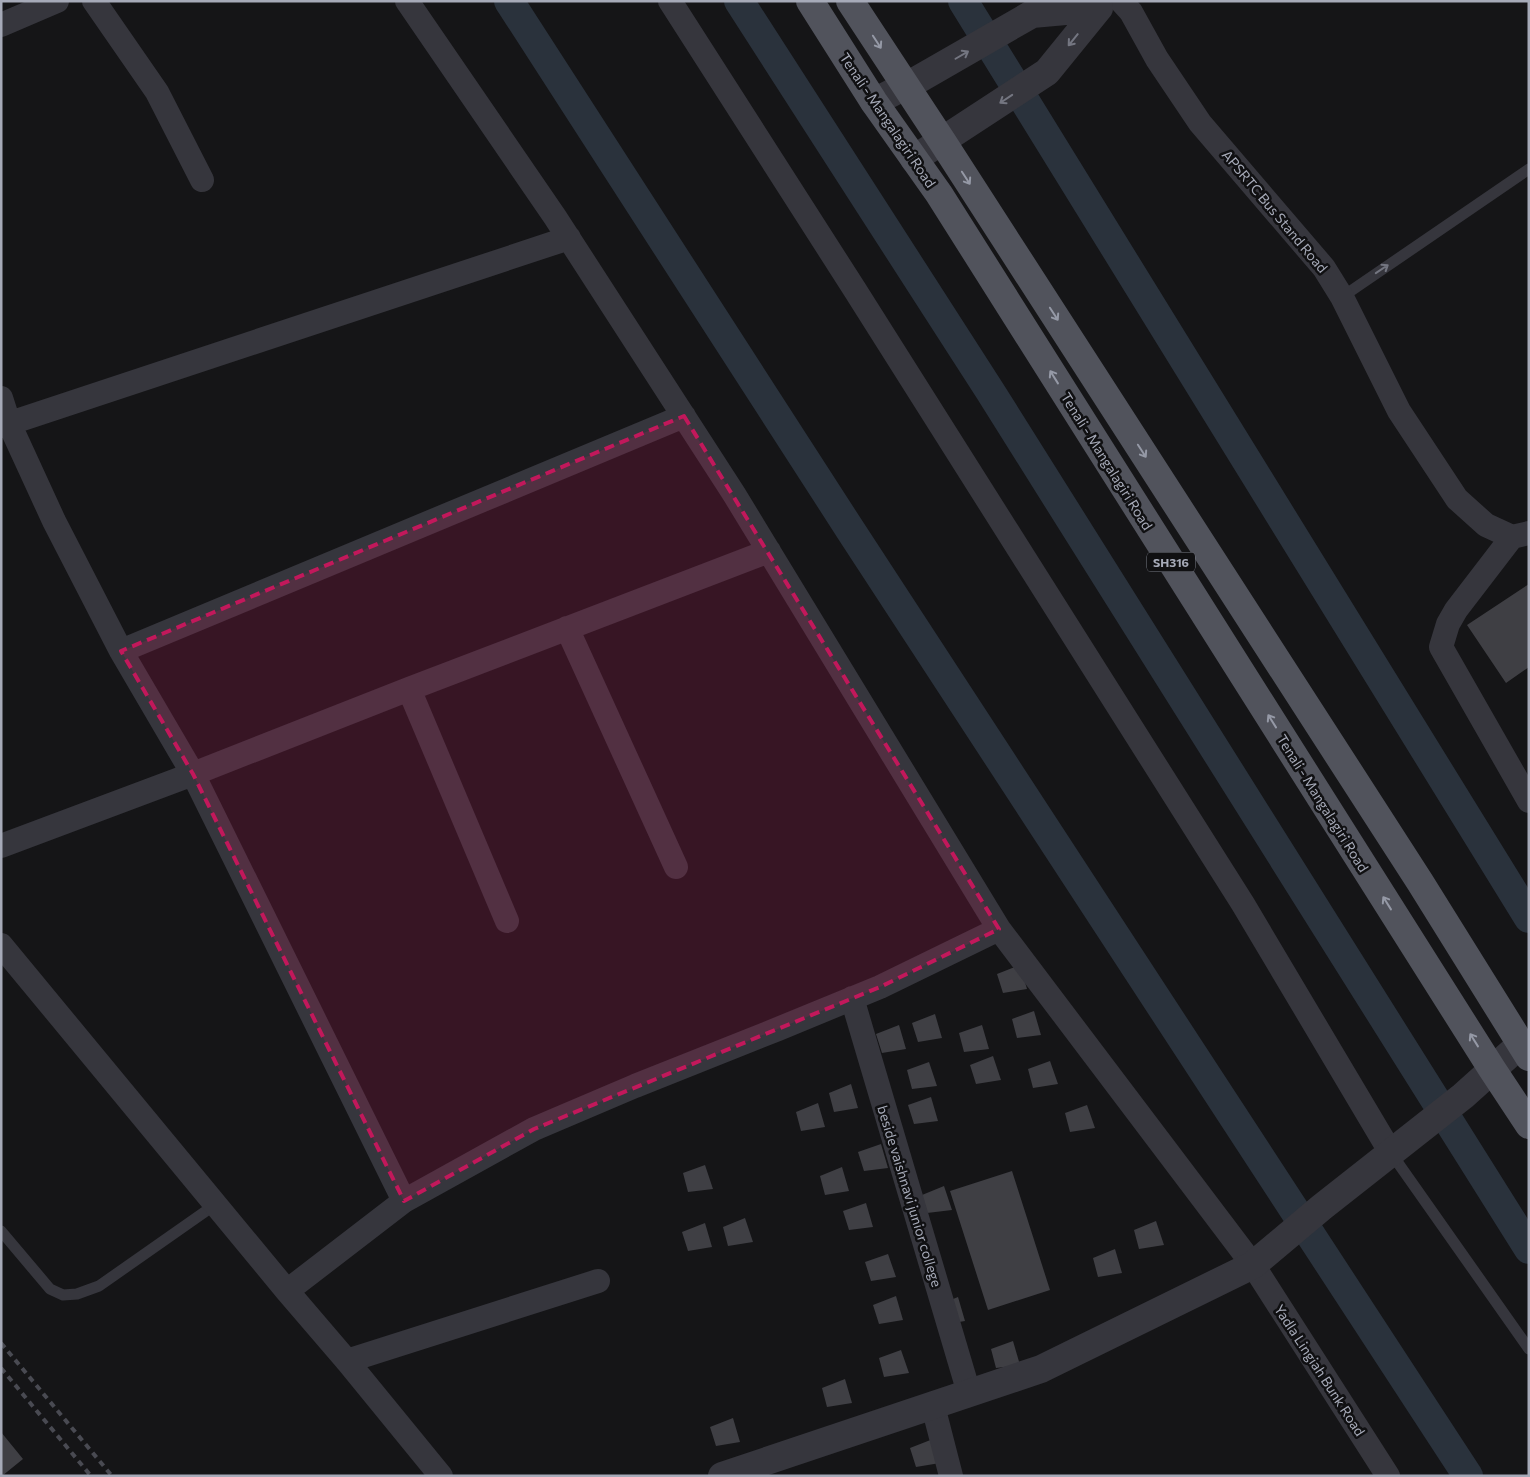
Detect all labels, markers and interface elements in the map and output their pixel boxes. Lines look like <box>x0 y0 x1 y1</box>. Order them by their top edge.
one-way arrow <box>1068 33 1079 46</box>
one-way arrow <box>872 35 882 49</box>
street label: Tenali - Mangalagiri Road <box>836 49 940 191</box>
one-way arrow <box>954 50 968 60</box>
one-way arrow <box>999 94 1013 104</box>
street label: APSRTC Bus Stand Road <box>1219 146 1331 276</box>
one-way arrow <box>961 170 971 184</box>
one-way arrow <box>1375 264 1389 274</box>
one-way arrow <box>1049 307 1059 321</box>
one-way arrow <box>1049 370 1059 384</box>
street label: Tenali - Mangalagiri Road <box>1058 389 1156 533</box>
one-way arrow <box>1137 444 1147 458</box>
road number: SH316 <box>1147 552 1195 572</box>
one-way arrow <box>1266 715 1276 729</box>
street label: Tenali - Mangalagiri Road <box>1274 731 1372 875</box>
one-way arrow <box>1381 896 1392 910</box>
one-way arrow <box>1468 1034 1478 1048</box>
street label: beside vaishnavi junior college <box>874 1103 946 1289</box>
street label: Yadla Lingiah Bunk Road <box>1271 1301 1369 1439</box>

